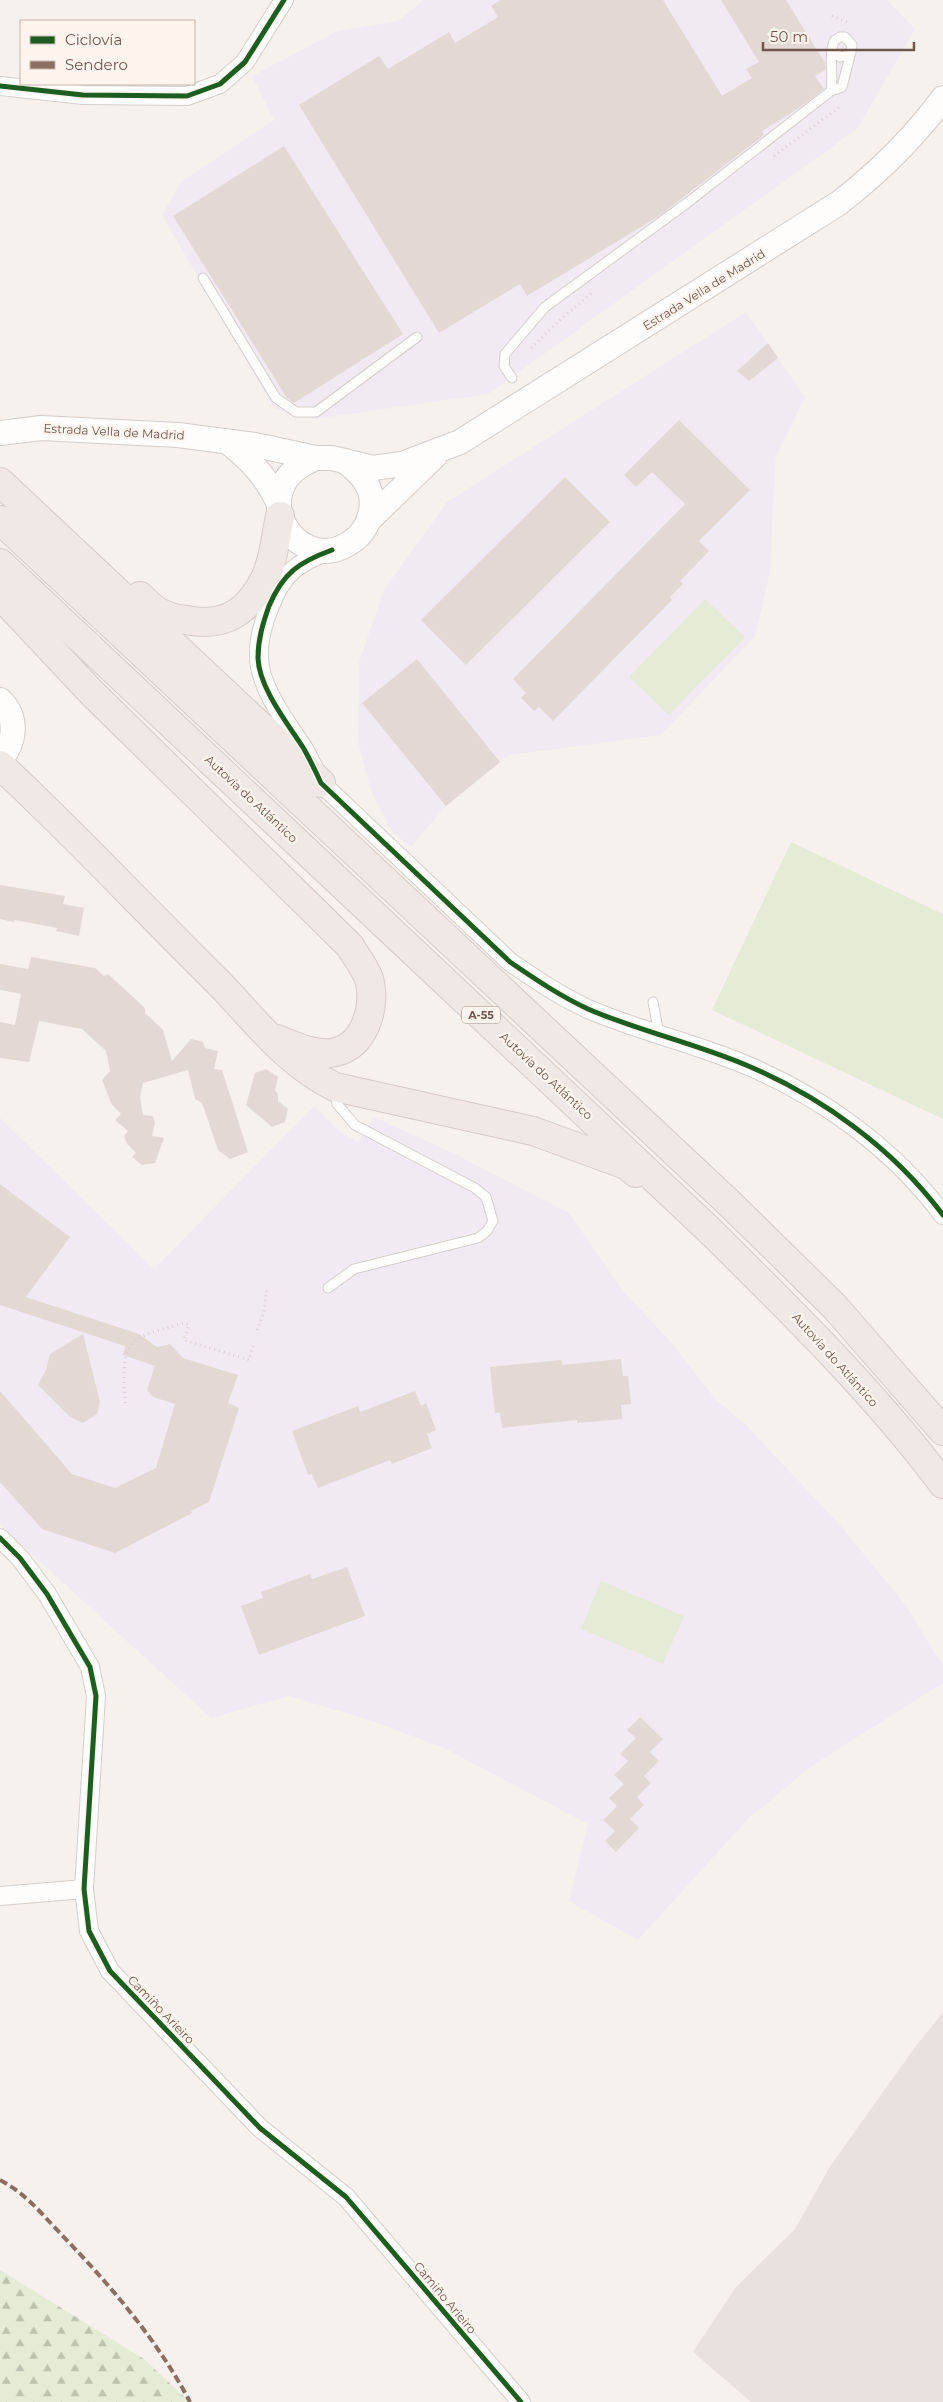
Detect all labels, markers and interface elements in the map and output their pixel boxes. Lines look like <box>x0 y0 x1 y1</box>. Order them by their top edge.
legend <box>20 20 195 85</box>
scale bar <box>763 20 914 52</box>
text: 50 m <box>770 27 808 46</box>
text: Ciclovía <box>65 30 122 49</box>
text: Sendero <box>65 55 128 74</box>
street label: Estrada Vella de Madrid <box>640 246 768 333</box>
street label: Estrada Vella de Madrid <box>43 420 185 443</box>
street label: Autovía do Atlántico <box>202 752 301 846</box>
road number: A-55 <box>462 1006 500 1024</box>
street label: Autovía do Atlántico <box>497 1029 596 1123</box>
street label: Autovía do Atlántico <box>789 1310 882 1410</box>
street label: Camiño Arieiro <box>125 1972 198 2047</box>
street label: Camiño Arieiro <box>411 2259 480 2337</box>

